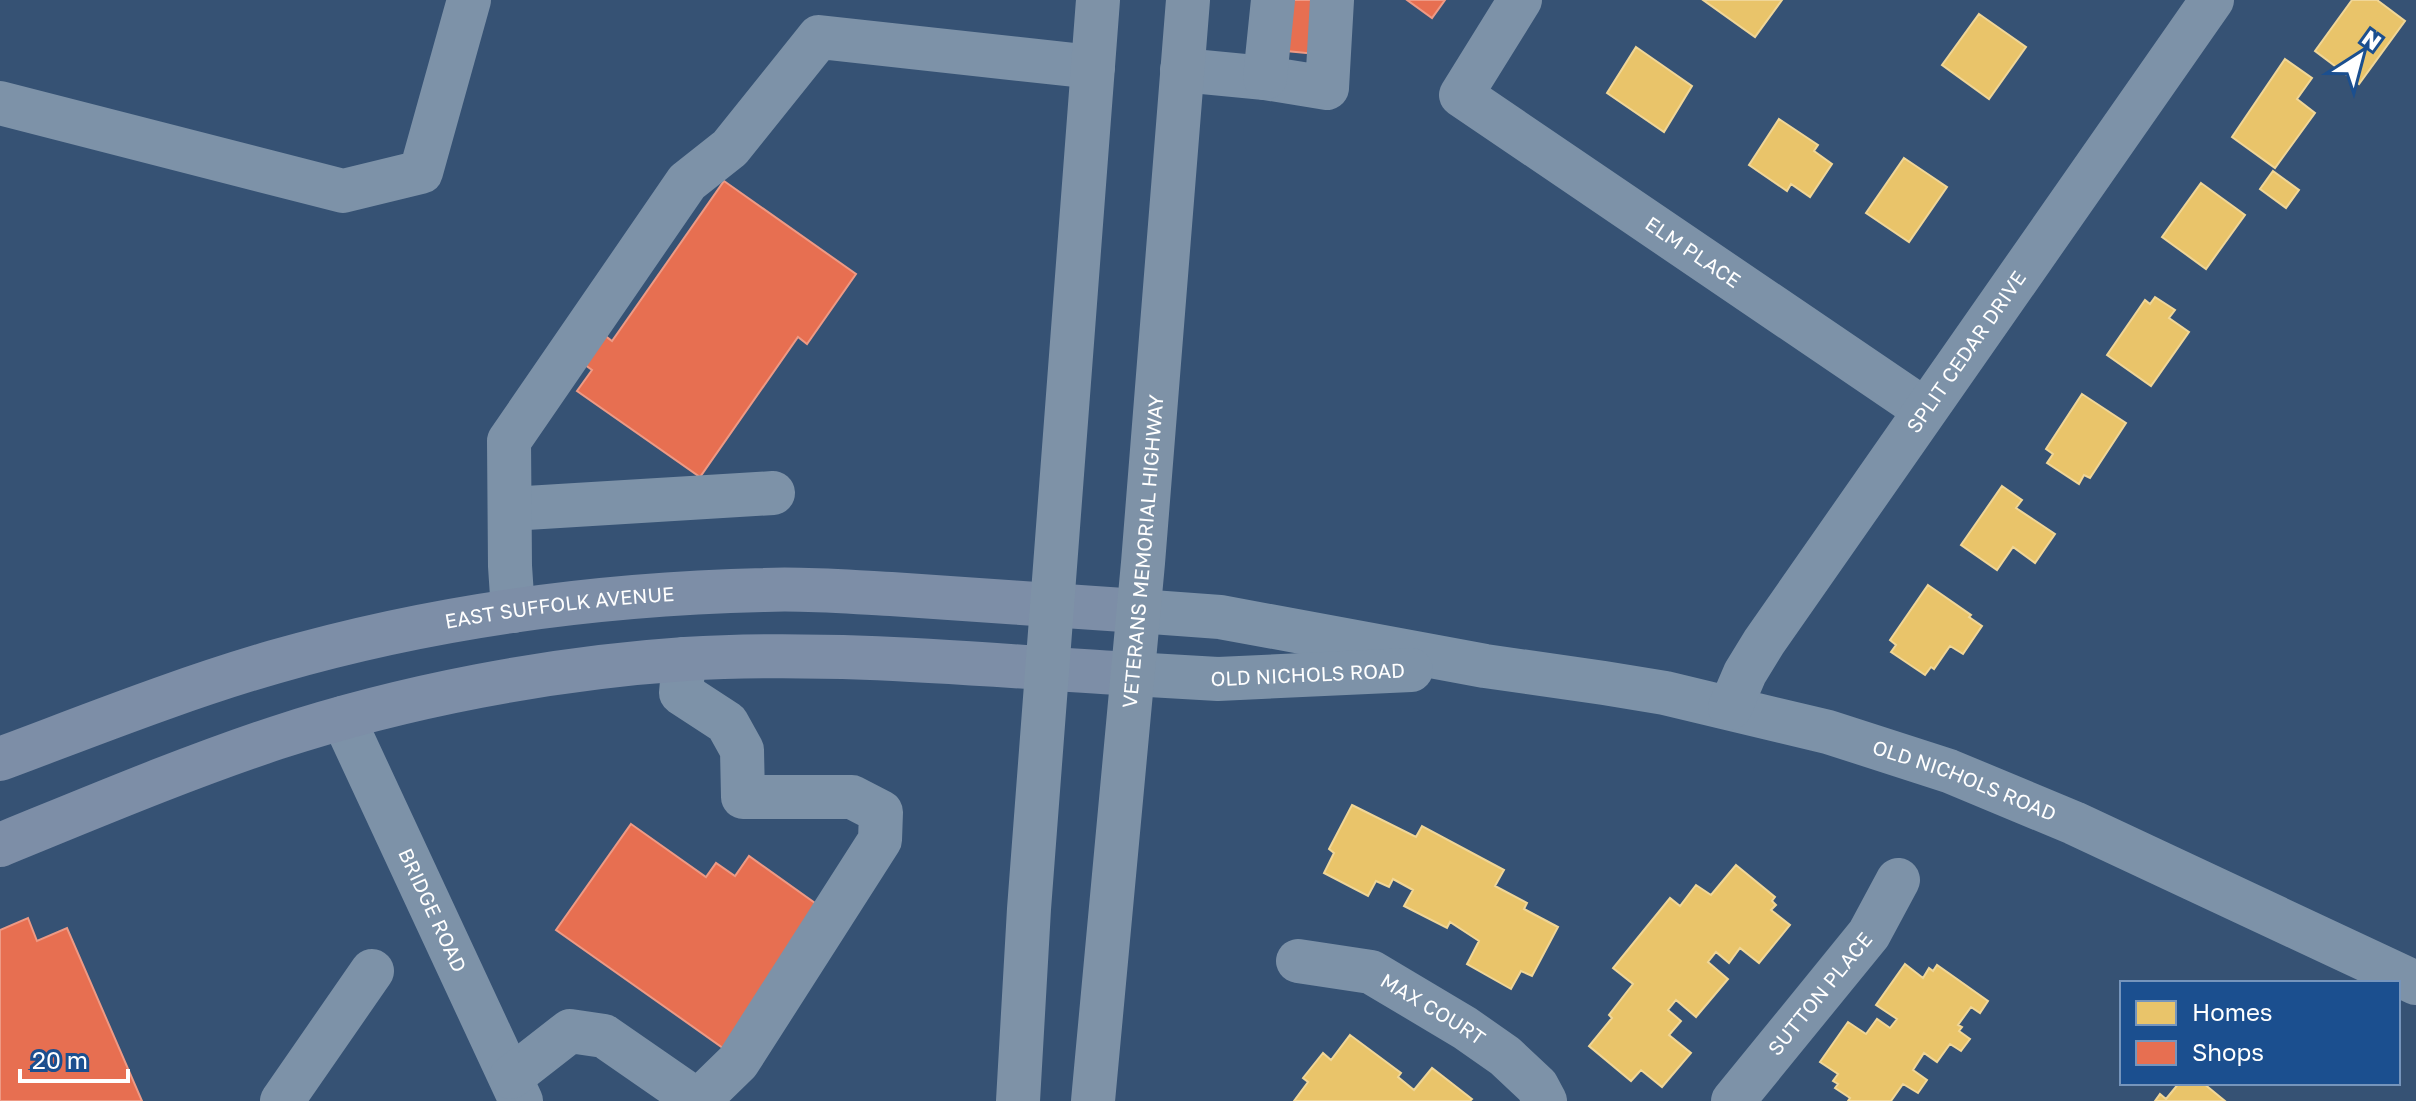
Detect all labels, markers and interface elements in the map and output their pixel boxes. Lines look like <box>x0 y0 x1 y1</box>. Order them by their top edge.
north arrow <box>2320 16 2400 96</box>
text: N <box>2357 24 2387 55</box>
street label: ELM PLACE <box>1641 211 1745 292</box>
street label: SPLIT CEDAR DRIVE <box>1901 266 2030 437</box>
street label: VETERANS MEMORIAL HIGHWAY <box>1117 393 1167 709</box>
street label: EAST SUFFOLK AVENUE <box>443 581 675 633</box>
street label: OLD NICHOLS ROAD <box>1210 657 1405 690</box>
street label: OLD NICHOLS ROAD <box>1870 734 2060 825</box>
street label: BRIDGE ROAD <box>394 844 472 976</box>
street label: SUTTON PLACE <box>1762 927 1877 1060</box>
street label: MAX COURT <box>1377 968 1490 1050</box>
legend <box>2120 981 2400 1085</box>
text: Homes <box>2192 997 2273 1026</box>
scale bar <box>20 1033 128 1083</box>
text: Shops <box>2192 1037 2264 1066</box>
text: 20 m <box>32 1045 88 1074</box>

